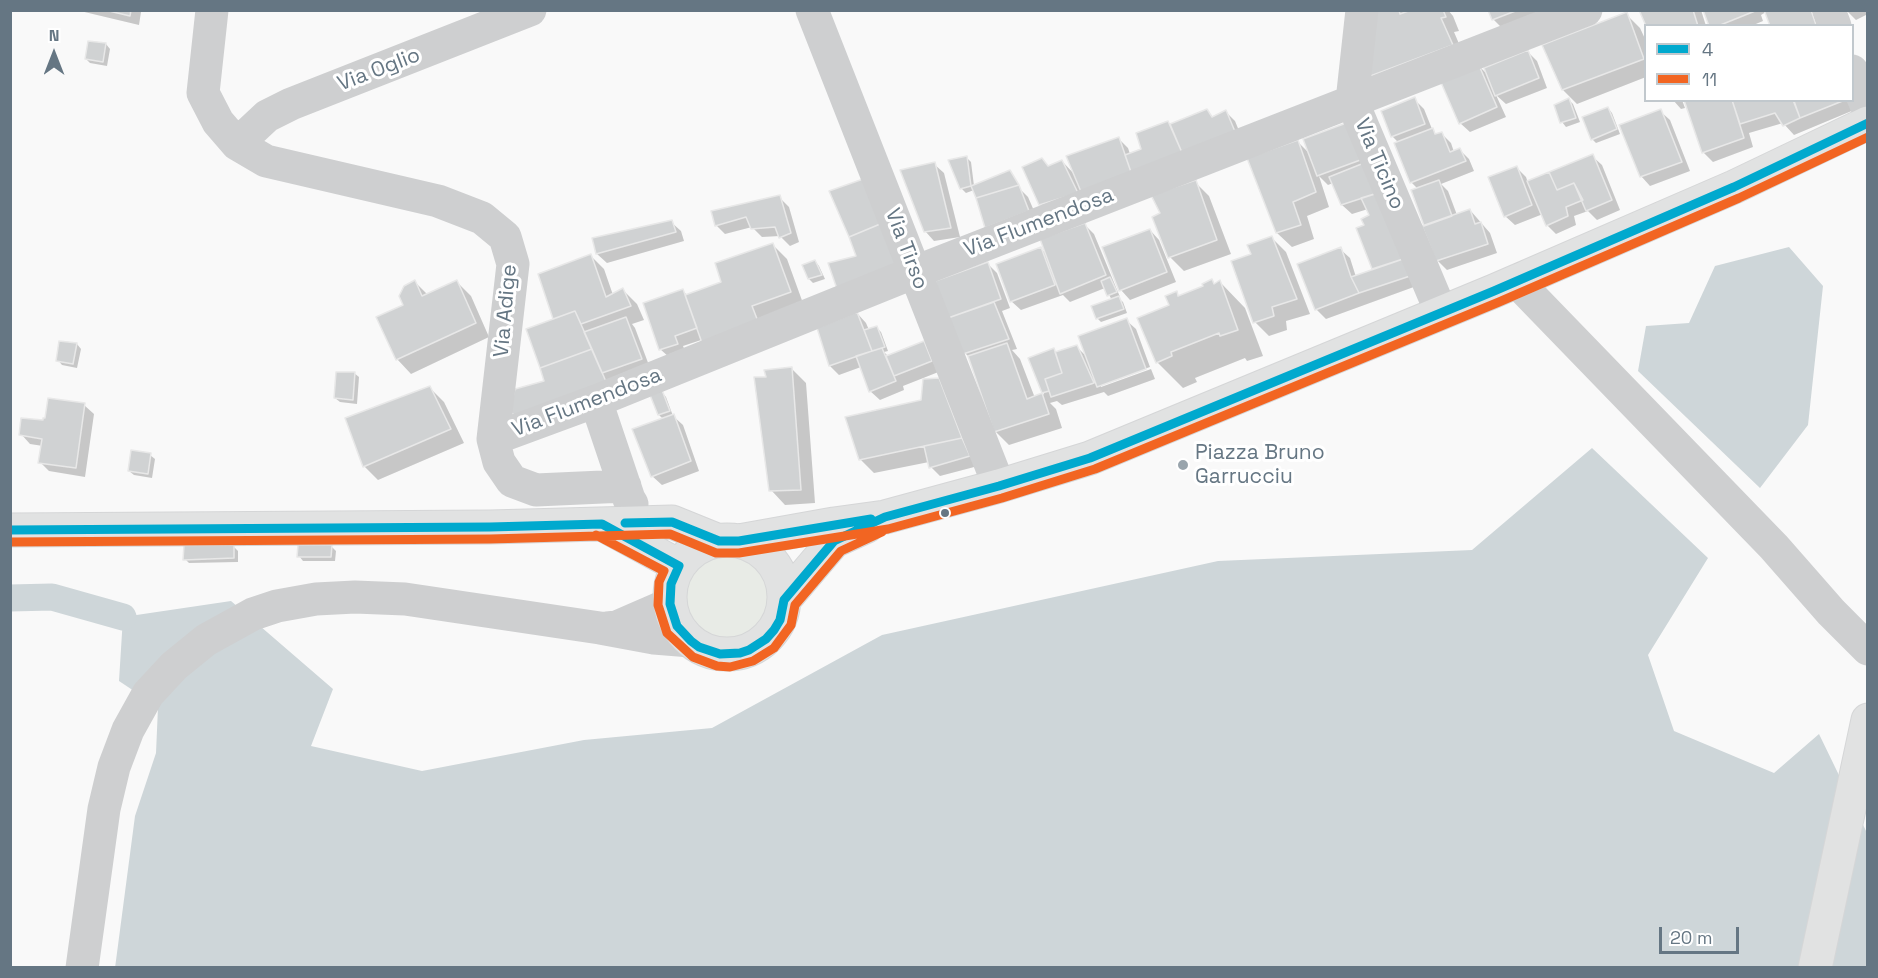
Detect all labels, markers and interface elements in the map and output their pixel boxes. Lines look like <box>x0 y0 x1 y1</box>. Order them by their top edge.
north arrow <box>24 24 84 84</box>
legend <box>1644 24 1854 102</box>
text: N <box>49 25 59 46</box>
text: 4 <box>1702 38 1713 61</box>
street label: Via Oglio <box>334 43 424 97</box>
text: 11 <box>1702 68 1717 91</box>
street label: Via Ticino <box>1349 115 1409 213</box>
street label: Via Flumendosa <box>961 183 1117 263</box>
street label: Via Tirso <box>879 205 933 293</box>
street label: Via Adige <box>489 263 523 359</box>
street label: Via Flumendosa <box>509 363 665 443</box>
place label: Piazza Bruno Garrucciu <box>1195 440 1325 490</box>
marker: Piazza Bruno Garrucciu <box>1176 458 1190 472</box>
unlabelled marker <box>939 507 951 519</box>
scale bar <box>1662 915 1742 953</box>
text: 20 m <box>1670 926 1713 949</box>

